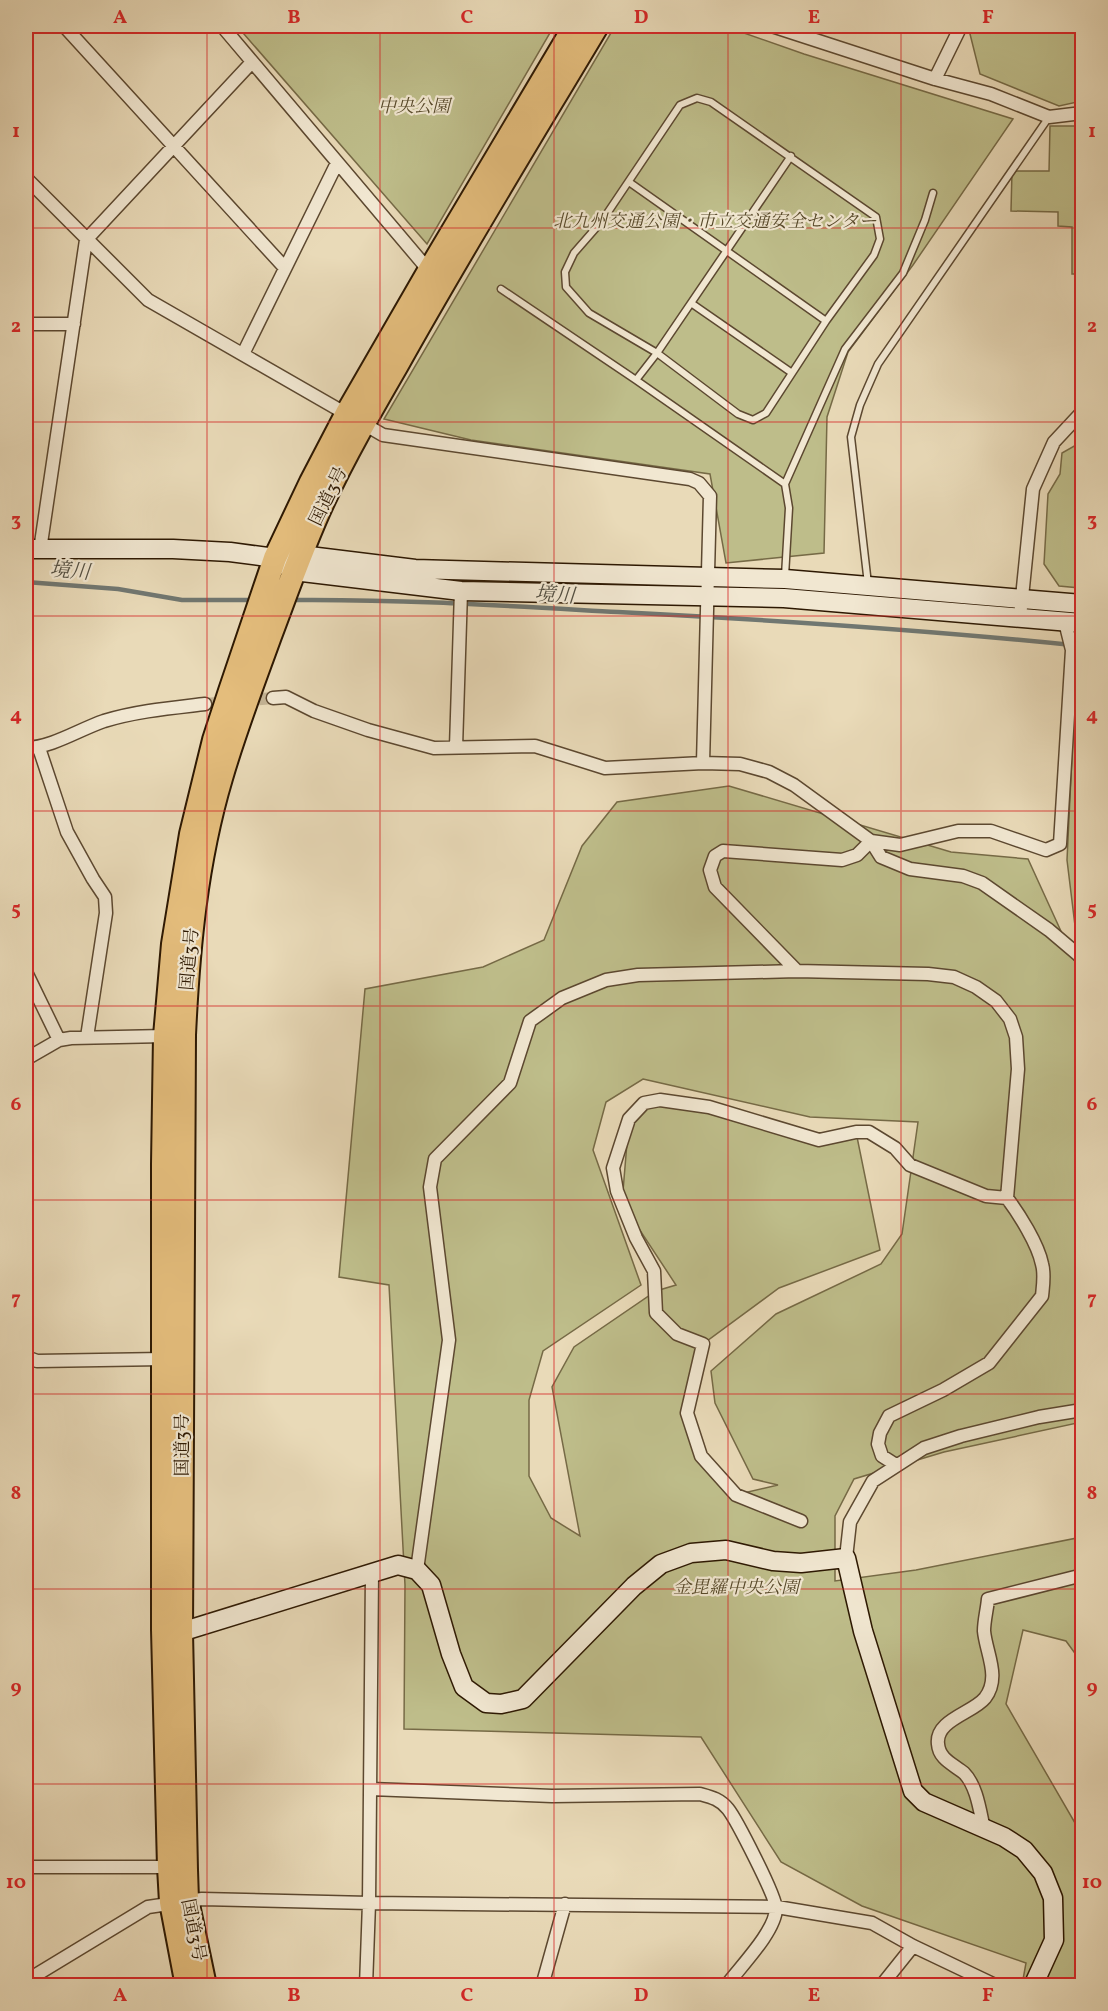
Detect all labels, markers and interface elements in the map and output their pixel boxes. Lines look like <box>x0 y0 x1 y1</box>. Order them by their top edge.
text: A <box>113 4 127 32</box>
text: B <box>287 4 301 32</box>
text: C <box>461 4 474 32</box>
text: D <box>634 4 648 32</box>
text: E <box>808 4 820 32</box>
text: F <box>982 4 994 32</box>
park label: 中央公園 <box>378 95 453 120</box>
text: 1 <box>12 118 20 146</box>
text: 1 <box>1088 118 1096 146</box>
park label: 北九州交通公園・市立交通安全センター <box>553 210 877 235</box>
text: 2 <box>11 313 21 341</box>
text: 2 <box>1087 313 1097 341</box>
street label: 国道3号 <box>304 463 354 531</box>
text: 3 <box>11 507 21 535</box>
text: 3 <box>1087 507 1097 535</box>
water label: 境川 <box>49 556 93 588</box>
water label: 境川 <box>534 581 578 611</box>
text: 4 <box>10 702 22 730</box>
text: 4 <box>1086 702 1098 730</box>
text: 5 <box>11 896 21 924</box>
text: 5 <box>1087 896 1097 924</box>
street label: 国道3号 <box>175 927 206 992</box>
text: 6 <box>11 1091 22 1119</box>
text: 6 <box>1087 1091 1098 1119</box>
text: 7 <box>11 1285 21 1313</box>
text: 7 <box>1087 1285 1097 1313</box>
street label: 国道3号 <box>171 1413 196 1477</box>
text: 8 <box>11 1480 21 1508</box>
text: 8 <box>1087 1480 1097 1508</box>
park label: 金毘羅中央公園 <box>673 1576 802 1601</box>
text: 9 <box>10 1674 22 1702</box>
text: 9 <box>1086 1674 1098 1702</box>
text: 10 <box>6 1869 26 1897</box>
text: 10 <box>1082 1869 1102 1897</box>
street label: 国道3号 <box>174 1897 211 1964</box>
text: A <box>113 1982 127 2010</box>
text: B <box>287 1982 301 2010</box>
text: C <box>461 1982 474 2010</box>
text: D <box>634 1982 648 2010</box>
text: E <box>808 1982 820 2010</box>
text: F <box>982 1982 994 2010</box>

